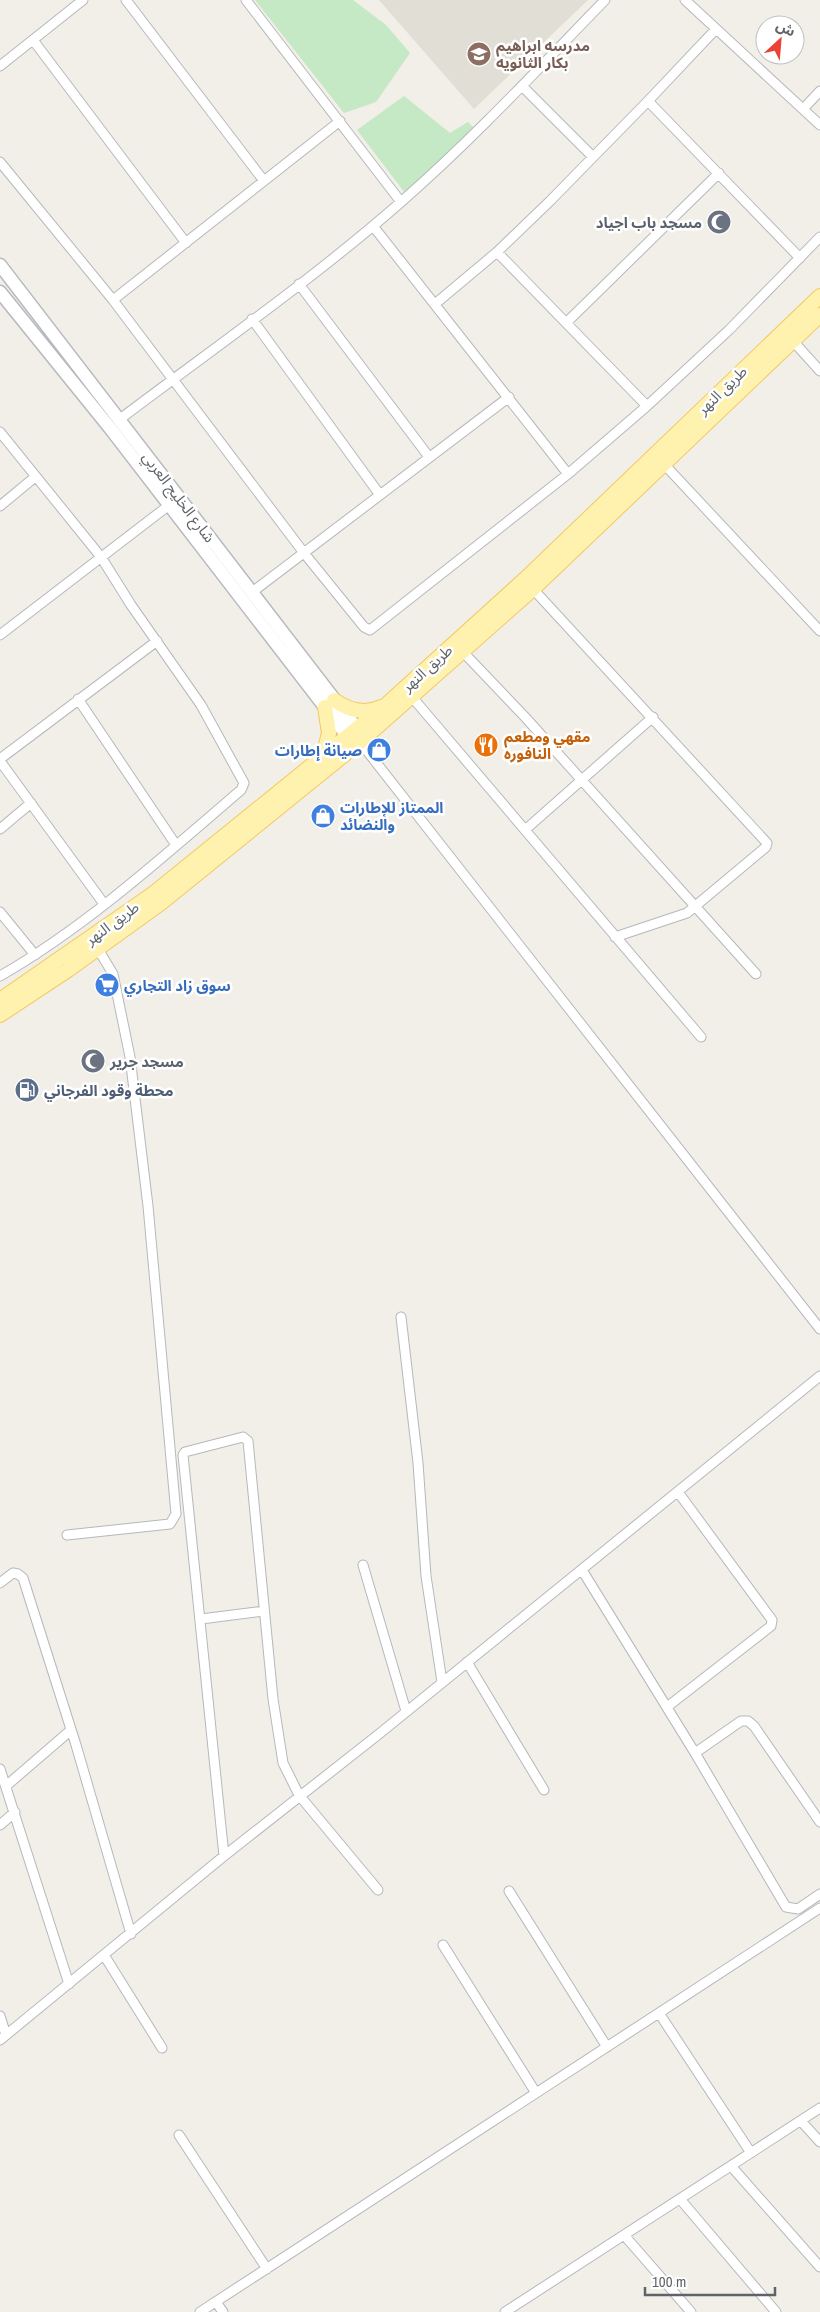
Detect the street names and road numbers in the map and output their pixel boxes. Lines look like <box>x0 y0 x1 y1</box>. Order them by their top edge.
street label: طريق النهر <box>692 361 752 420</box>
street label: شارع الخليج العربي <box>136 447 220 548</box>
street label: طريق النهر <box>396 640 457 697</box>
street label: طريق النهر <box>80 896 143 950</box>

